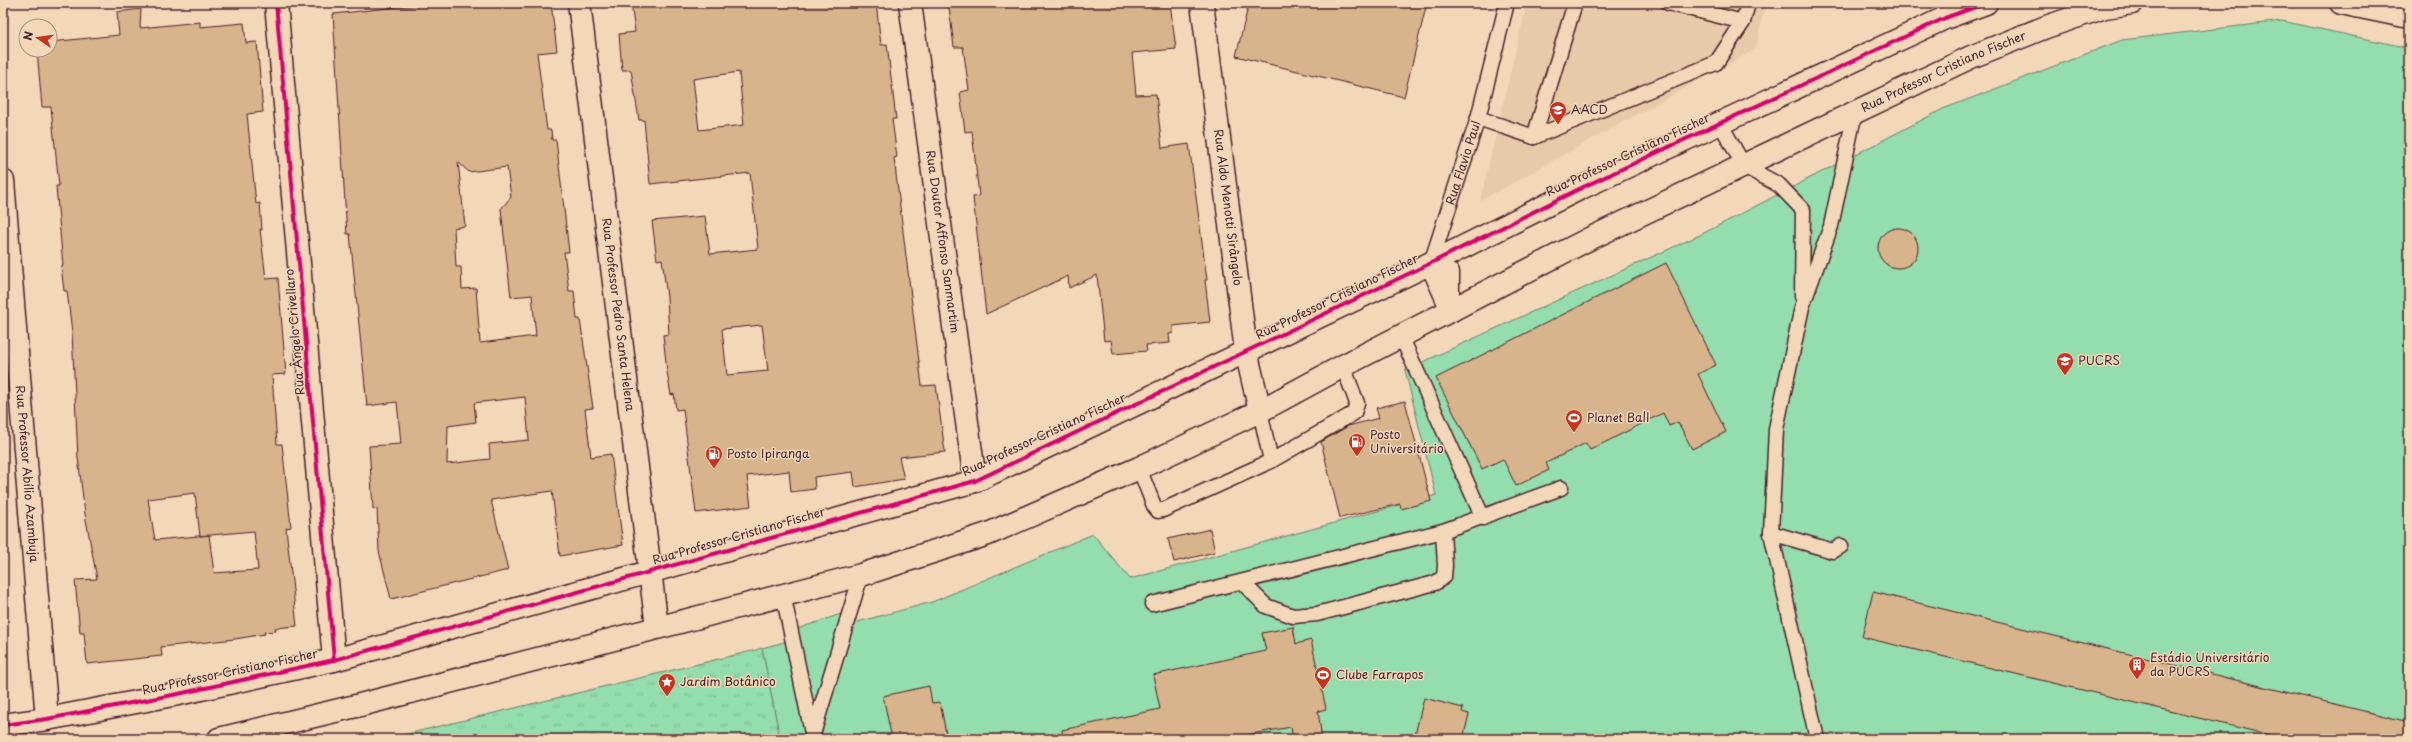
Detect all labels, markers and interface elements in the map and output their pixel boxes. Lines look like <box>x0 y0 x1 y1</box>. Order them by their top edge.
north arrow <box>18 18 58 58</box>
street label: Rua Professor Cristiano Fischer <box>1858 26 2029 116</box>
text: N <box>19 29 37 42</box>
school or university icon: AACD <box>1548 100 1568 125</box>
place label: AACD <box>1571 100 1608 118</box>
street label: Rua Professor Cristiano Fischer <box>1543 108 1713 200</box>
street label: Rua Flavio Paul <box>1440 118 1485 207</box>
street label: Rua Aldo Menotti Sirângelo <box>1210 128 1248 287</box>
street label: Rua Doutor Affonso Sanmartim <box>922 149 965 334</box>
street label: Rua Professor Pedro Santa Helena <box>598 217 640 413</box>
street label: Rua Professor Cristiano Fischer <box>1252 249 1421 343</box>
street label: Rua Ângelo Crivellaro <box>279 268 308 396</box>
school or university icon: PUCRS <box>2055 351 2075 376</box>
place label: PUCRS <box>2078 351 2120 369</box>
street label: Rua Professor Abílio Azambuja <box>12 385 44 564</box>
street label: Rua Professor Cristiano Fischer <box>959 388 1129 480</box>
sports icon: Planet Ball <box>1564 408 1584 433</box>
place label: Planet Ball <box>1587 408 1649 426</box>
place label: Posto Universitário <box>1370 425 1444 457</box>
fuel station icon: Posto Universitário <box>1347 432 1367 457</box>
fuel station icon: Posto Ipiranga <box>704 444 724 469</box>
place label: Posto Ipiranga <box>727 444 810 462</box>
street label: Rua Professor Cristiano Fischer <box>650 502 828 568</box>
street label: Rua Professor Cristiano Fischer <box>140 644 320 698</box>
place label: Estádio Universitário da PUCRS <box>2150 648 2270 680</box>
building icon: Estádio Universitário da PUCRS <box>2127 655 2147 680</box>
sports icon: Clube Farrapos <box>1313 665 1333 690</box>
place label: Clube Farrapos <box>1336 665 1424 683</box>
place icon: Jardim Botânico <box>657 672 677 697</box>
place label: Jardim Botânico <box>680 672 776 690</box>

